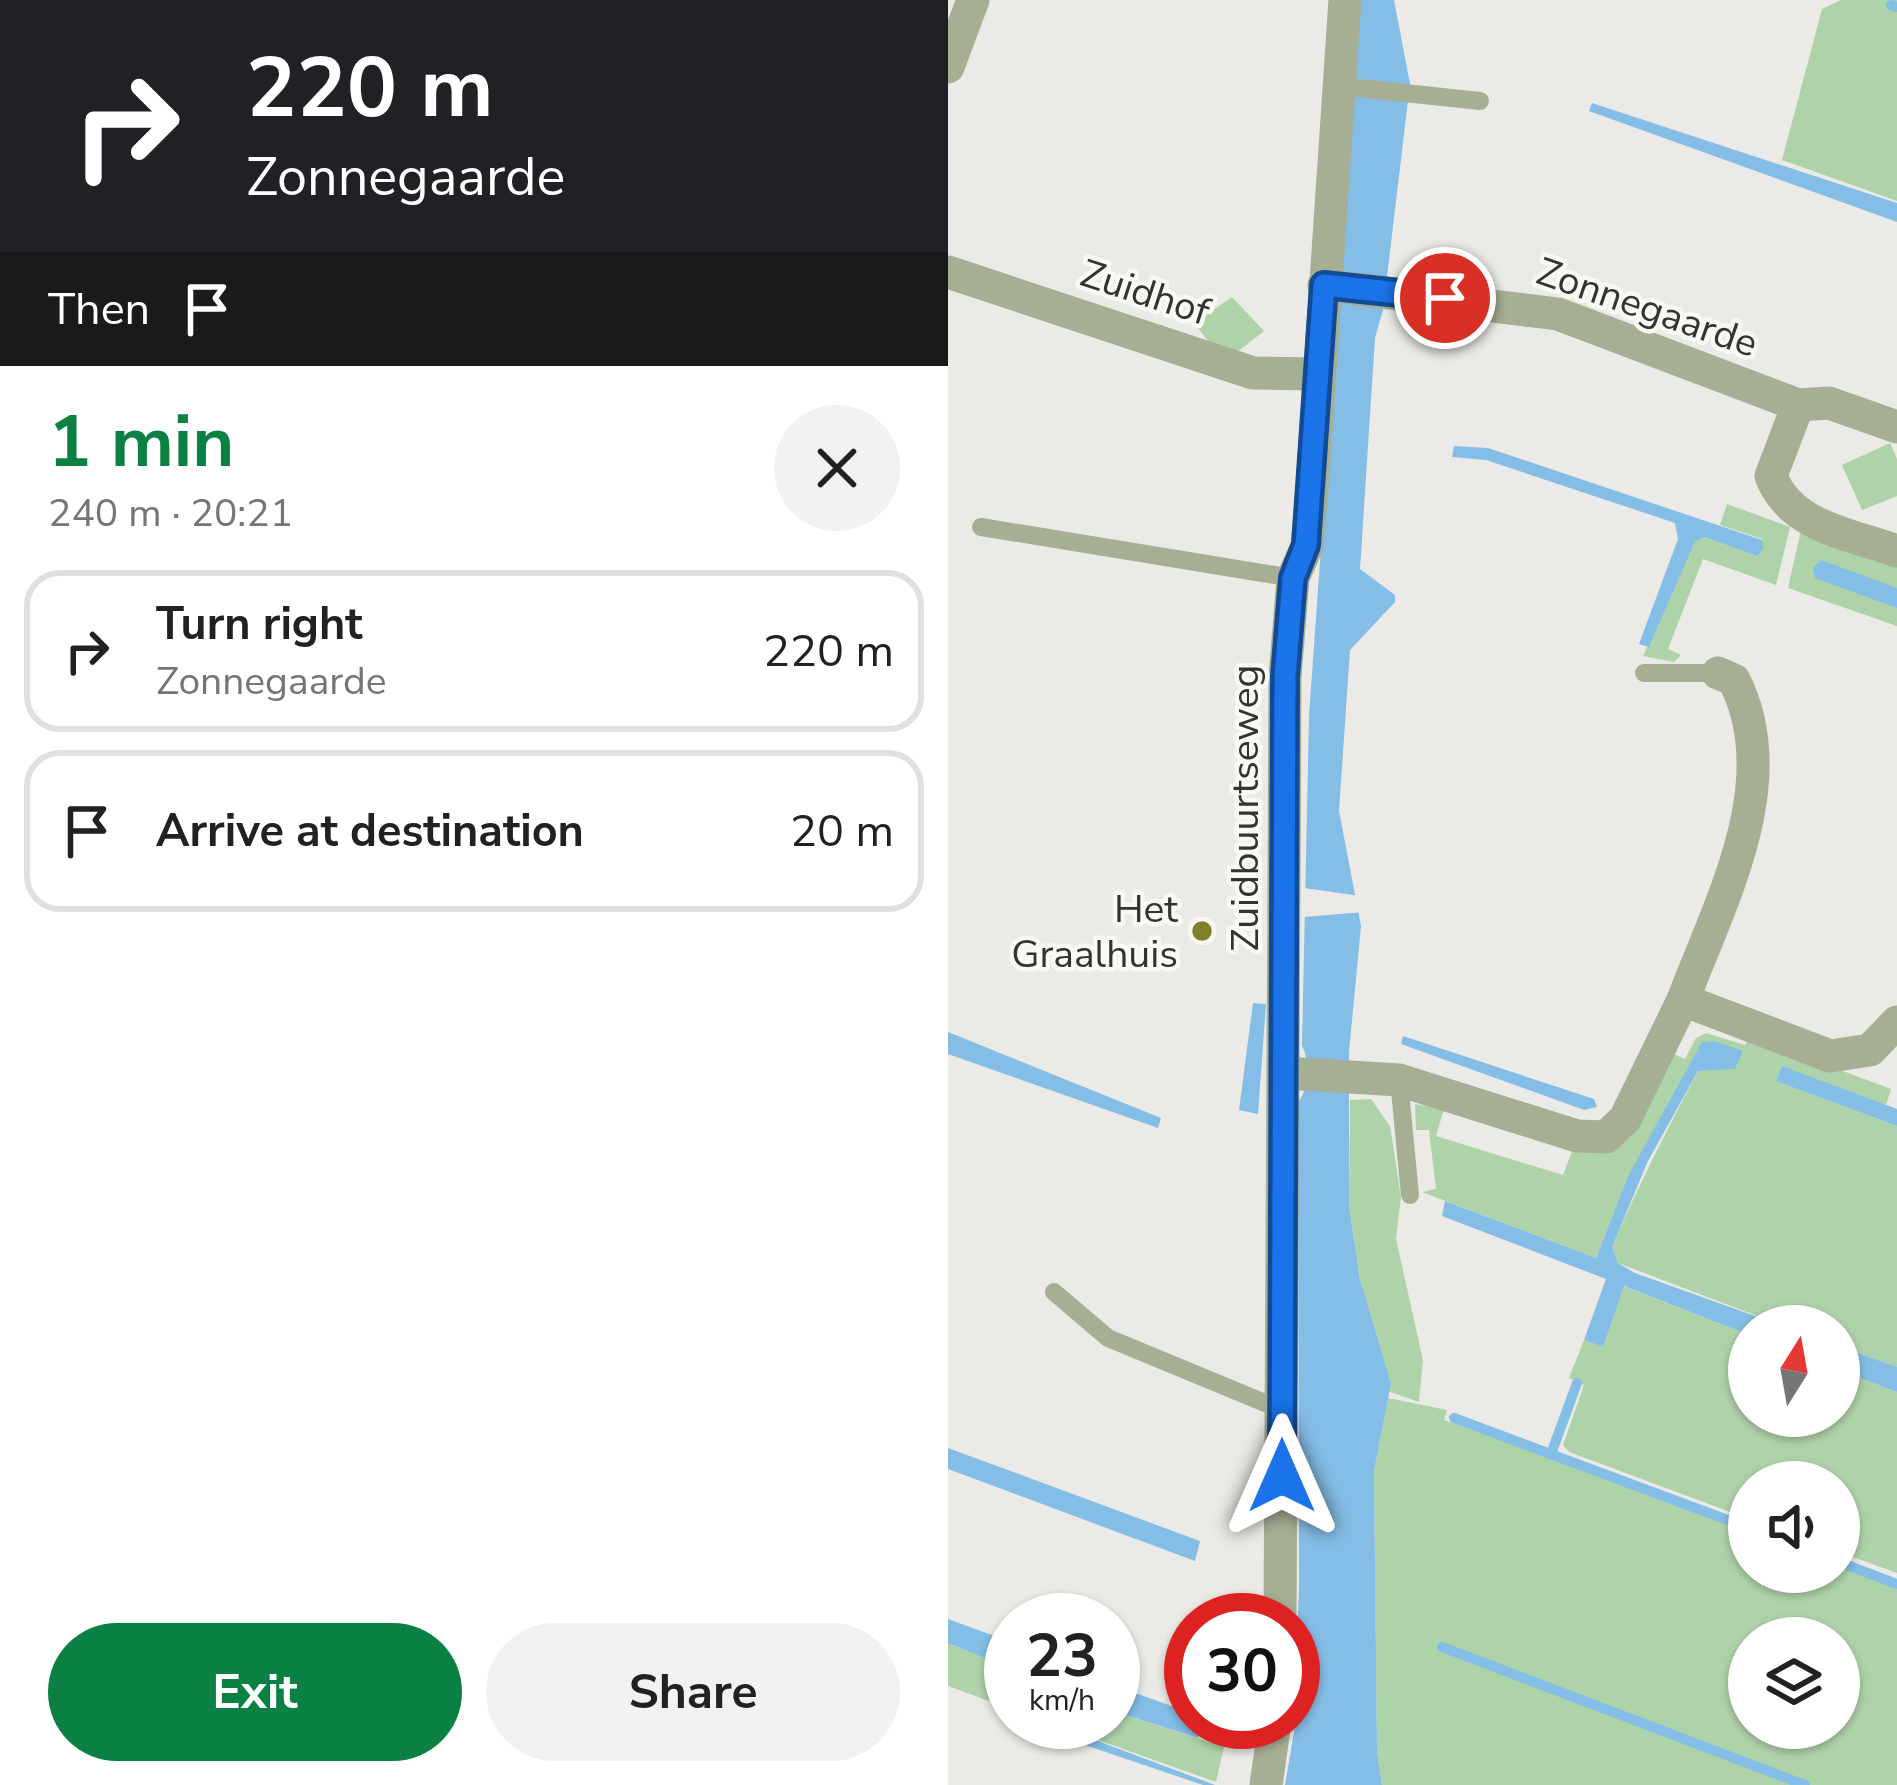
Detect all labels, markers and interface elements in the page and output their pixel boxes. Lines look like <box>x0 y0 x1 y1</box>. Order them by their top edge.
text: 220 m <box>246 31 494 146</box>
icon: right <box>48 48 204 204</box>
text: Zonnegaarde <box>246 140 565 214</box>
street label: Zonnegaarde <box>1529 245 1765 371</box>
street label: Zuidhof <box>1074 247 1217 339</box>
pin <box>1394 247 1496 349</box>
icon: arrive <box>1412 265 1478 331</box>
icon: arrive <box>174 276 240 342</box>
text: Then <box>48 279 150 340</box>
text: 1 min <box>48 393 234 491</box>
button: close <box>774 405 900 531</box>
text: 240 m · 20:21 <box>48 487 293 540</box>
text: Turn right <box>156 594 363 655</box>
icon: right <box>54 618 120 684</box>
text: 220 m <box>763 621 894 682</box>
text: Zonnegaarde <box>156 655 387 708</box>
street label: Zuidbuurtseweg <box>1219 665 1272 951</box>
icon: arrive <box>54 798 120 864</box>
text: Arrive at destination <box>156 801 584 862</box>
text: 20 m <box>790 801 894 862</box>
place label: Het Graalhuis <box>1011 883 1178 981</box>
marker: Het Graalhuis <box>1189 918 1215 944</box>
north arrow <box>1728 1305 1860 1437</box>
map controls <box>1728 1305 1860 1749</box>
position arrow <box>1219 1413 1345 1539</box>
button: sound <box>1728 1461 1860 1593</box>
speed limit sign: 30 <box>1164 1593 1320 1749</box>
text: 23 <box>1026 1615 1098 1697</box>
button: layers <box>1728 1617 1860 1749</box>
button: Exit <box>48 1623 462 1761</box>
button: Share <box>486 1623 900 1761</box>
text: km/h <box>1029 1680 1095 1721</box>

